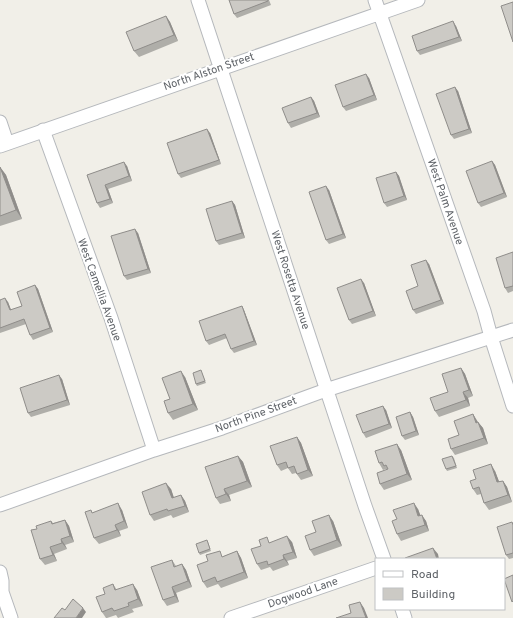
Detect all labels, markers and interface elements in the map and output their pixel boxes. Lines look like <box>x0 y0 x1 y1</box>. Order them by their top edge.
street label: North Alston Street <box>162 50 256 94</box>
street label: West Palm Avenue <box>424 157 466 247</box>
street label: West Rosetta Avenue <box>267 229 313 331</box>
street label: West Camellia Avenue <box>74 237 124 343</box>
street label: North Pine Street <box>213 394 299 436</box>
legend <box>375 558 505 610</box>
text: Road <box>411 567 439 583</box>
street label: Dogwood Lane <box>266 574 340 612</box>
text: Building <box>411 587 455 603</box>

